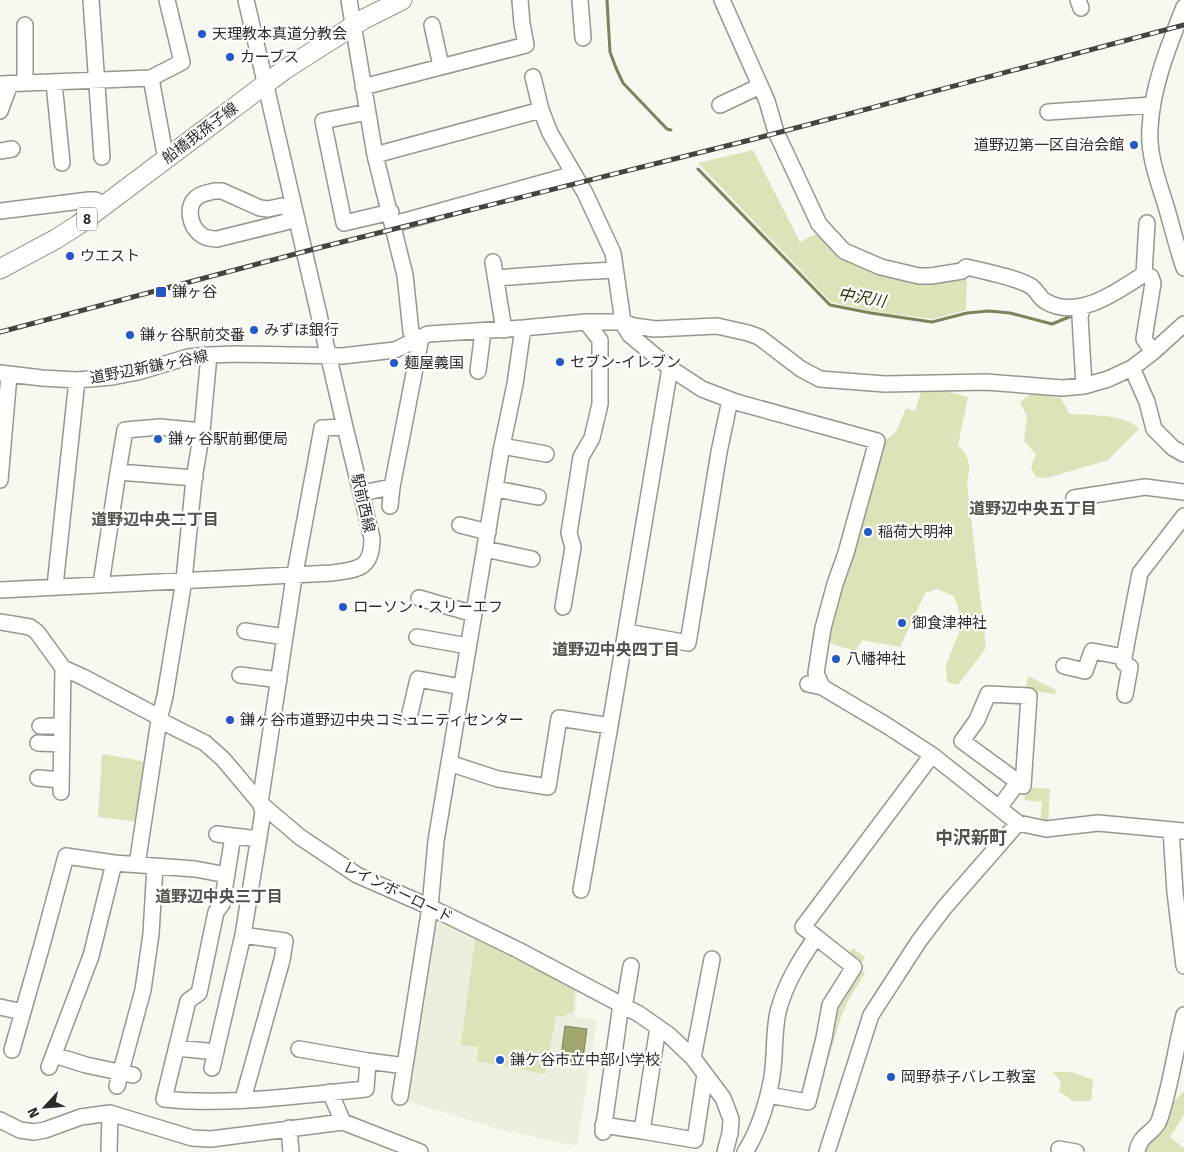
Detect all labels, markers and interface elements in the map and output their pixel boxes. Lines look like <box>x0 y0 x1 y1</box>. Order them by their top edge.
place label: 天理教本真道分教会 <box>212 25 347 43</box>
marker: 天理教本真道分教会 <box>196 28 208 40</box>
place label: カーブス <box>240 48 299 66</box>
marker: カーブス <box>224 51 236 63</box>
street label: 船橋我孫子線 <box>159 99 241 167</box>
place label: 道野辺第一区自治会館 <box>974 136 1124 154</box>
marker: 道野辺第一区自治会館 <box>1128 139 1140 151</box>
road number: 8 <box>77 208 97 230</box>
place label: ウエスト <box>80 247 140 265</box>
marker: ウエスト <box>64 250 76 262</box>
place label: 鎌ヶ谷 <box>172 283 217 301</box>
water label: 中沢川 <box>837 284 889 311</box>
marker: 鎌ヶ谷 <box>154 285 168 299</box>
place label: みずほ銀行 <box>264 321 339 339</box>
marker: みずほ銀行 <box>248 324 260 336</box>
place label: 鎌ヶ谷駅前交番 <box>140 326 245 344</box>
marker: 鎌ヶ谷駅前交番 <box>124 329 136 341</box>
street label: 道野辺新鎌ヶ谷線 <box>88 347 210 387</box>
place label: セブン-イレブン <box>570 353 681 371</box>
place label: 麺屋義国 <box>404 354 464 372</box>
marker: セブン-イレブン <box>554 356 566 368</box>
marker: 麺屋義国 <box>388 357 400 369</box>
place label: 鎌ヶ谷駅前郵便局 <box>168 430 288 448</box>
marker: 鎌ヶ谷駅前郵便局 <box>152 433 164 445</box>
street label: 駅前西線 <box>347 472 379 534</box>
district label: 道野辺中央五丁目 <box>969 499 1097 518</box>
district label: 道野辺中央二丁目 <box>91 510 219 529</box>
place label: 稲荷大明神 <box>878 523 953 541</box>
marker: 稲荷大明神 <box>862 526 874 538</box>
place label: ローソン・スリーエフ <box>353 598 503 616</box>
marker: ローソン・スリーエフ <box>337 601 349 613</box>
place label: 御食津神社 <box>912 614 987 632</box>
marker: 御食津神社 <box>896 617 908 629</box>
district label: 道野辺中央四丁目 <box>552 640 680 659</box>
place label: 八幡神社 <box>846 650 906 668</box>
marker: 八幡神社 <box>830 653 842 665</box>
place label: 鎌ヶ谷市道野辺中央コミュニティセンター <box>240 711 524 729</box>
marker: 鎌ヶ谷市道野辺中央コミュニティセンター <box>224 714 236 726</box>
district label: 中沢新町 <box>935 827 1007 849</box>
street label: レインボーロード <box>340 858 456 926</box>
district label: 道野辺中央三丁目 <box>155 887 283 906</box>
place label: 鎌ケ谷市立中部小学校 <box>510 1051 660 1069</box>
marker: 鎌ケ谷市立中部小学校 <box>494 1054 506 1066</box>
place label: 岡野恭子バレエ教室 <box>901 1068 1036 1086</box>
marker: 岡野恭子バレエ教室 <box>885 1071 897 1083</box>
north arrow <box>20 1082 70 1132</box>
text: N <box>24 1105 43 1120</box>

